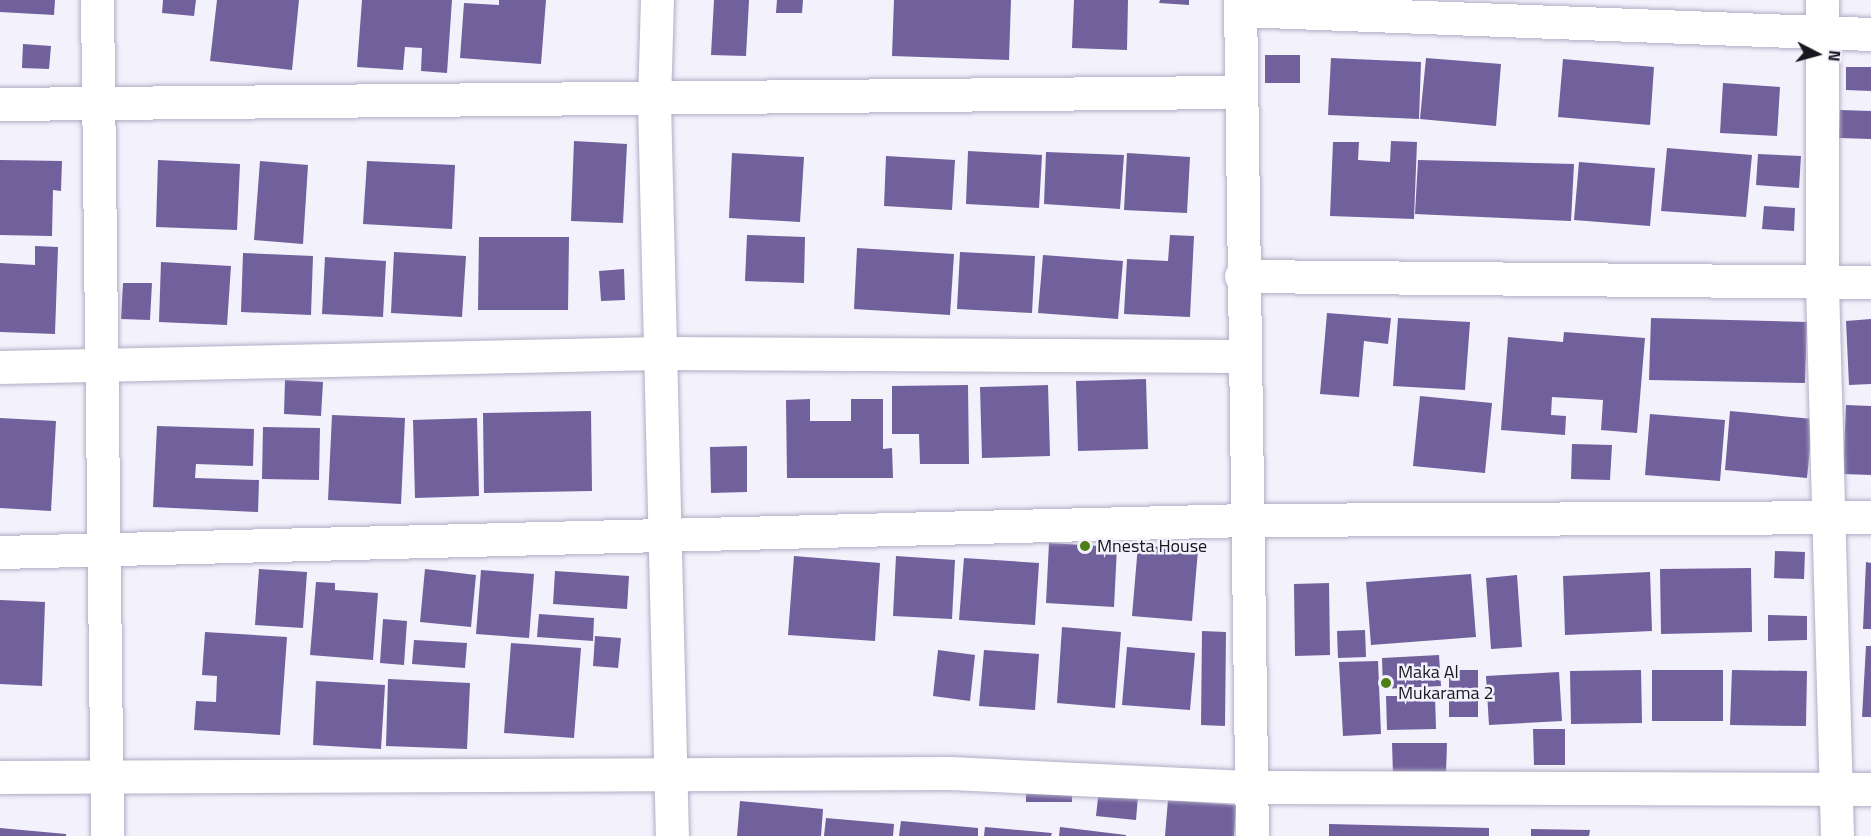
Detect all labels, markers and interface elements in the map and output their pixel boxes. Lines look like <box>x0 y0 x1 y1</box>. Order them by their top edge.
north arrow <box>1787 24 1847 84</box>
text: N <box>1822 49 1847 63</box>
place label: Mnesta House <box>1097 535 1207 557</box>
marker: Mnesta House <box>1078 539 1092 553</box>
place label: Maka Al Mukarama 2 <box>1398 662 1494 704</box>
marker: Maka Al Mukarama 2 <box>1379 676 1393 690</box>

